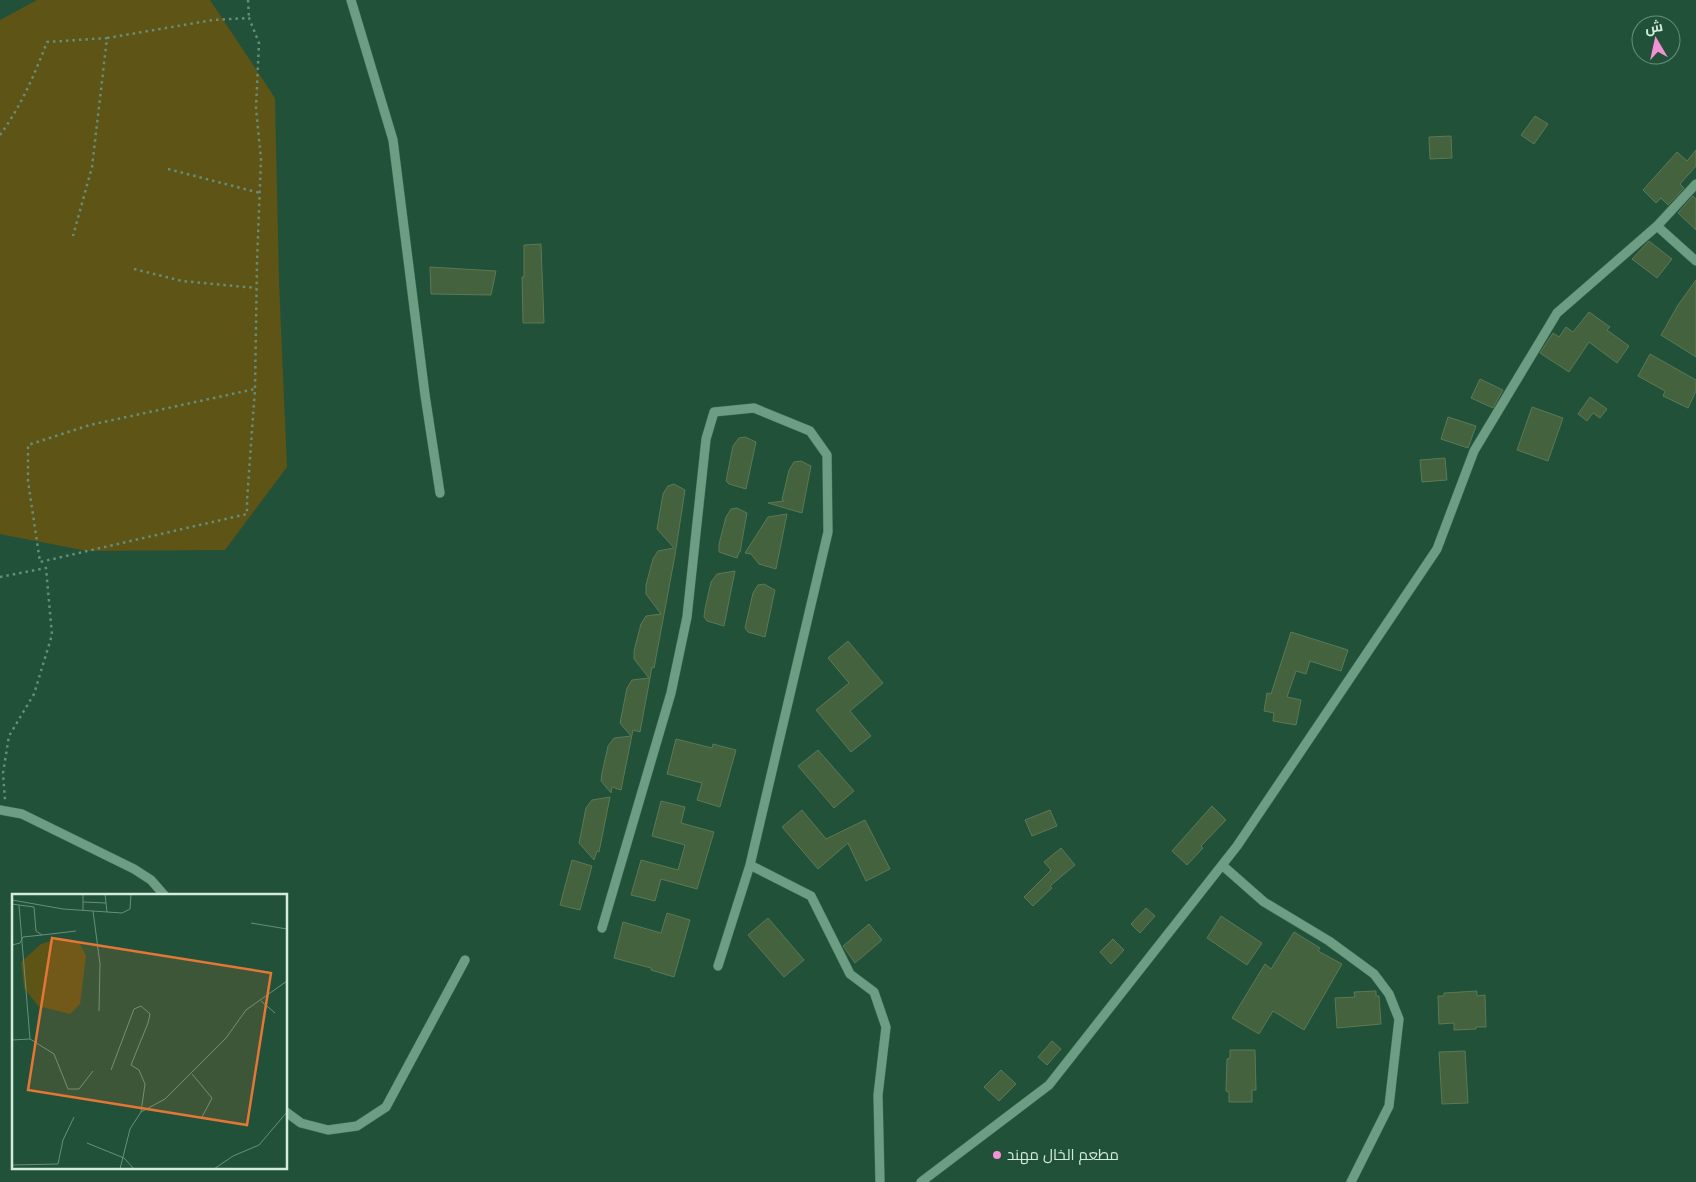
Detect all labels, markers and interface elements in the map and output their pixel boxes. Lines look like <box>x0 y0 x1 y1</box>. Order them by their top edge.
north arrow <box>1631 15 1681 65</box>
text: ش <box>1644 18 1664 37</box>
inset map <box>12 894 288 1170</box>
place label: مطعم الخال مهند <box>1007 1146 1119 1165</box>
marker: مطعم الخال مهند <box>991 1149 1003 1161</box>

